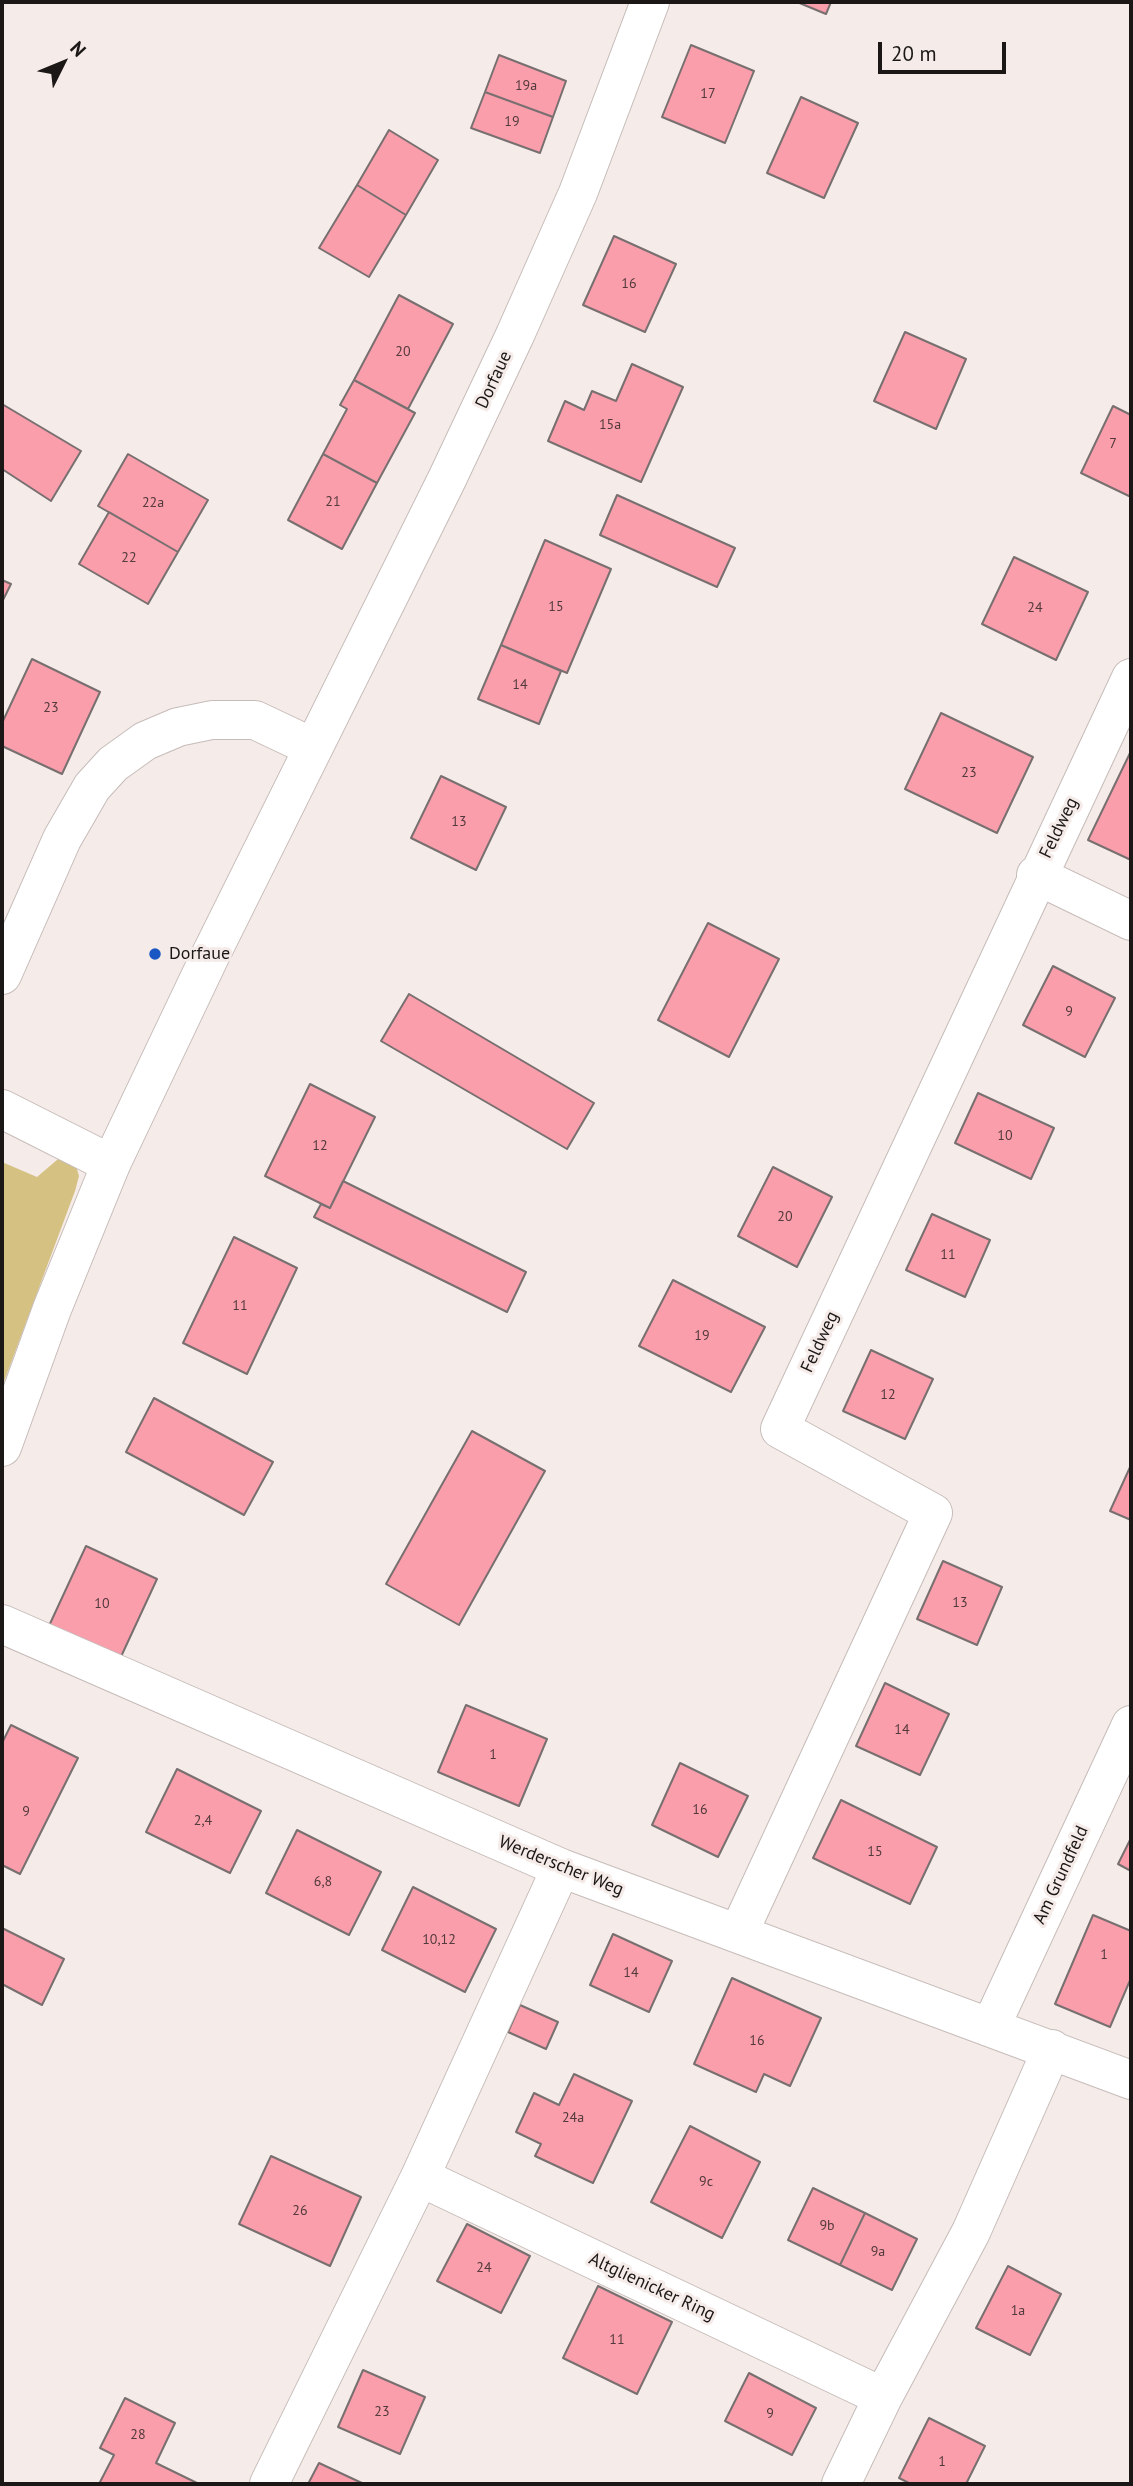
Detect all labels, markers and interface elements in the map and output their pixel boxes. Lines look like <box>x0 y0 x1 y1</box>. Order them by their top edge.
north arrow <box>28 28 98 98</box>
scale bar <box>881 28 1009 72</box>
text: N <box>65 36 91 61</box>
text: 20 m <box>891 40 937 67</box>
house number: 19a <box>515 78 537 94</box>
house number: 17 <box>700 86 716 102</box>
house number: 19 <box>504 114 520 130</box>
house number: 16 <box>621 276 637 292</box>
house number: 20 <box>395 344 411 360</box>
street label: Dorfaue <box>471 348 517 412</box>
house number: 15a <box>599 417 621 433</box>
house number: 7 <box>1109 436 1117 452</box>
house number: 21 <box>325 494 341 510</box>
house number: 22a <box>142 495 164 511</box>
house number: 22 <box>121 550 137 566</box>
house number: 15 <box>548 599 564 615</box>
house number: 24 <box>1027 600 1043 616</box>
house number: 14 <box>512 677 528 693</box>
house number: 23 <box>43 700 59 716</box>
house number: 23 <box>961 765 977 781</box>
street label: Feldweg <box>1035 794 1083 862</box>
house number: 13 <box>451 814 467 830</box>
place label: Dorfaue <box>169 943 230 965</box>
marker: Dorfaue <box>147 946 163 962</box>
house number: 9 <box>1065 1004 1073 1020</box>
house number: 10 <box>997 1128 1013 1144</box>
house number: 12 <box>312 1138 328 1154</box>
house number: 20 <box>777 1209 793 1225</box>
house number: 11 <box>940 1247 956 1263</box>
house number: 11 <box>232 1298 248 1314</box>
street label: Feldweg <box>796 1308 844 1376</box>
house number: 19 <box>694 1328 710 1344</box>
house number: 12 <box>880 1387 896 1403</box>
house number: 13 <box>952 1595 968 1611</box>
house number: 10 <box>94 1596 110 1612</box>
house number: 14 <box>894 1722 910 1738</box>
house number: 1 <box>489 1747 497 1763</box>
house number: 16 <box>692 1802 708 1818</box>
house number: 9 <box>22 1804 30 1820</box>
house number: 2,4 <box>194 1813 212 1829</box>
street label: Am Grundfeld <box>1029 1822 1093 1928</box>
street label: Werderscher Weg <box>495 1831 627 1901</box>
house number: 15 <box>867 1844 883 1860</box>
house number: 6,8 <box>314 1874 332 1890</box>
house number: 10,12 <box>422 1932 456 1948</box>
house number: 1 <box>1100 1947 1108 1963</box>
house number: 14 <box>623 1965 639 1981</box>
house number: 16 <box>749 2033 765 2049</box>
house number: 24a <box>562 2110 584 2126</box>
house number: 9c <box>699 2174 713 2190</box>
house number: 26 <box>292 2203 308 2219</box>
house number: 9b <box>819 2218 835 2234</box>
house number: 9a <box>871 2244 885 2260</box>
street label: Altglienicker Ring <box>585 2248 719 2326</box>
house number: 24 <box>476 2260 492 2276</box>
house number: 1a <box>1011 2303 1025 2319</box>
house number: 11 <box>609 2332 625 2348</box>
house number: 23 <box>374 2404 390 2420</box>
house number: 9 <box>766 2406 774 2422</box>
house number: 28 <box>130 2427 146 2443</box>
house number: 1 <box>938 2454 946 2470</box>

